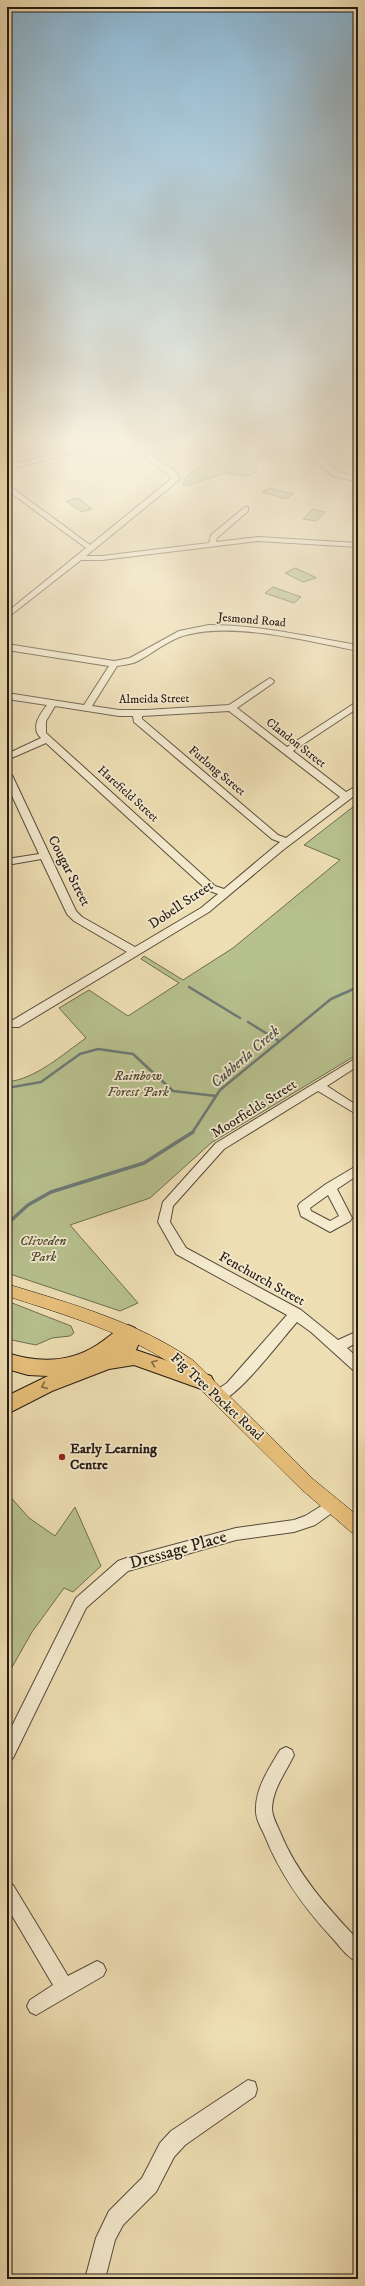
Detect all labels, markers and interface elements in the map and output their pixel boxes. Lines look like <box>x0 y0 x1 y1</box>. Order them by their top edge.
street label: Jesmond Road <box>216 609 287 630</box>
street label: Almeida Street <box>119 691 189 707</box>
street label: Clandon Street <box>263 715 329 771</box>
street label: Furlong Street <box>185 743 249 799</box>
street label: Harefield Street <box>94 763 162 825</box>
street label: Cougar Street <box>44 833 95 910</box>
street label: Dobell Street <box>145 877 217 933</box>
water label: Cubberla Creek <box>207 1021 284 1092</box>
park label: Rainbow Forest Park <box>107 1067 169 1101</box>
street label: Moorfields Street <box>208 1075 300 1142</box>
park label: Cliveden Park <box>20 1232 66 1266</box>
street label: Fenchurch Street <box>216 1248 309 1310</box>
street label: Fig Tree Pocket Road <box>167 1349 267 1445</box>
one-way arrow <box>150 1359 157 1368</box>
one-way arrow <box>40 1381 48 1389</box>
place label: Early Learning Centre <box>70 1440 158 1474</box>
marker: Early Learning Centre <box>57 1452 67 1462</box>
street label: Dressage Place <box>127 1526 229 1574</box>

